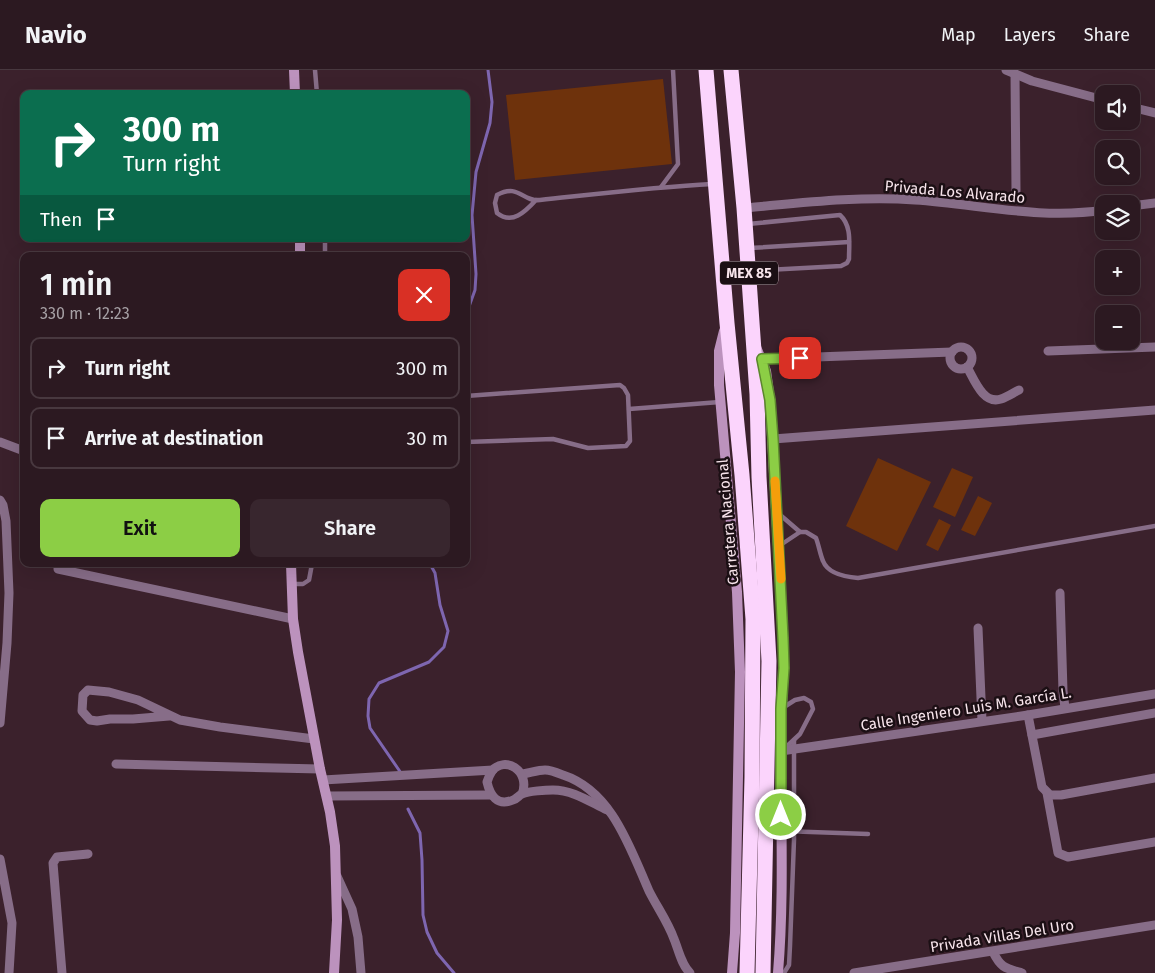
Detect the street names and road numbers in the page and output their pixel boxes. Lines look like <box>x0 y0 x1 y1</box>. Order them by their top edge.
street label: Privada Los Alvarado <box>884 177 1026 207</box>
road number: MEX 85 <box>720 262 778 284</box>
street label: Carretera Nacional <box>713 458 742 586</box>
street label: Calle Ingeniero Luis M. García L. <box>859 683 1073 735</box>
street label: Privada Villas Del Uro <box>929 916 1075 956</box>

